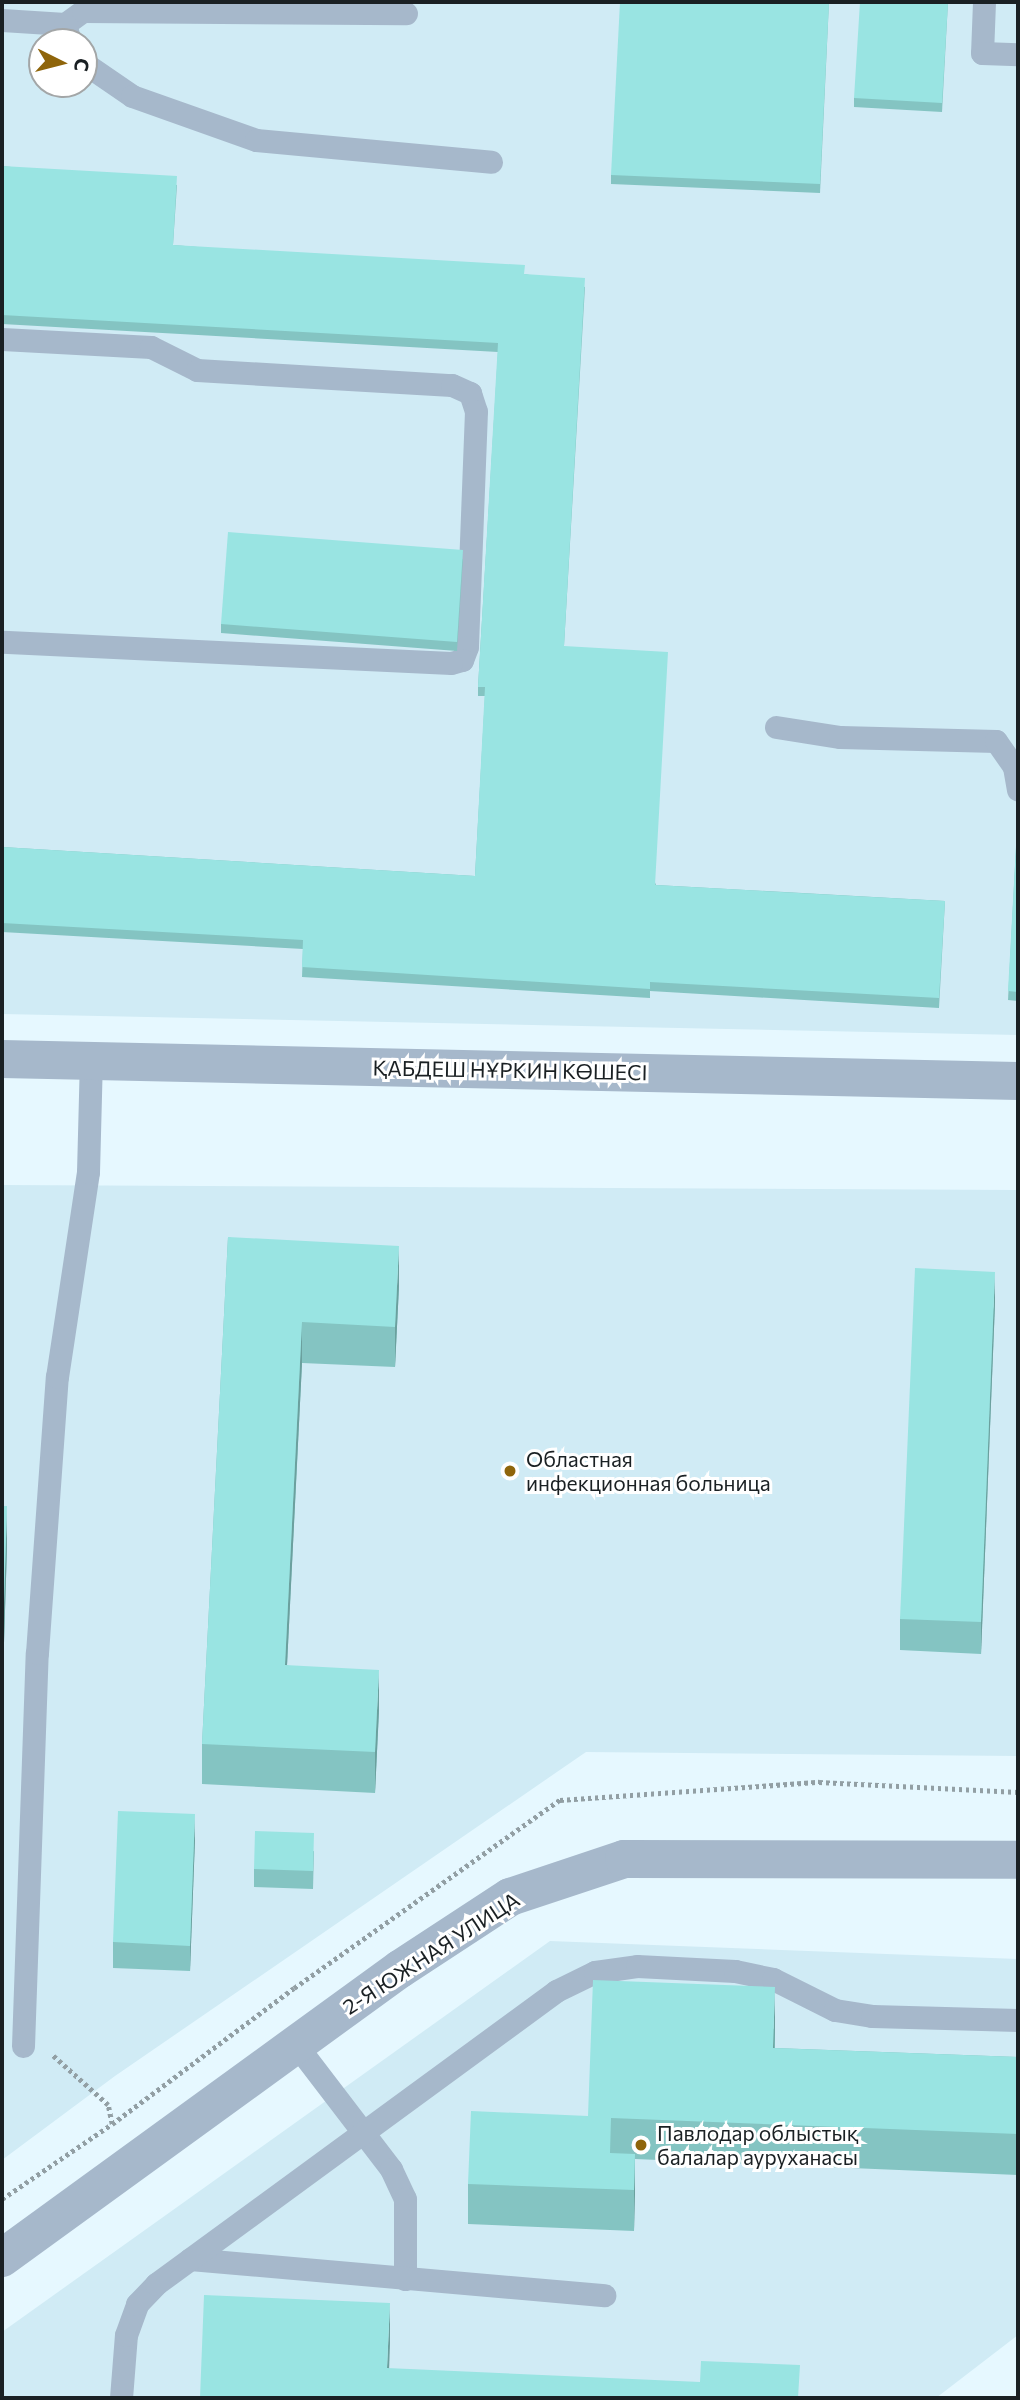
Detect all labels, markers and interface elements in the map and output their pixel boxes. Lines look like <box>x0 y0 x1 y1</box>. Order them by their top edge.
north arrow <box>28 28 98 98</box>
text: С <box>70 57 95 73</box>
street label: ҚАБДЕШ НҰРКИН КӨШЕСІ <box>372 1055 648 1085</box>
place label: Областная инфекционная больница <box>526 1446 771 1496</box>
marker: Областная инфекционная больница <box>500 1461 520 1481</box>
street label: 2-Я ЮЖНАЯ УЛИЦА <box>338 1887 524 2019</box>
place label: Павлодар облыстық балалар ауруханасы <box>657 2120 858 2170</box>
marker: Павлодар облыстық балалар ауруханасы <box>631 2135 651 2155</box>

